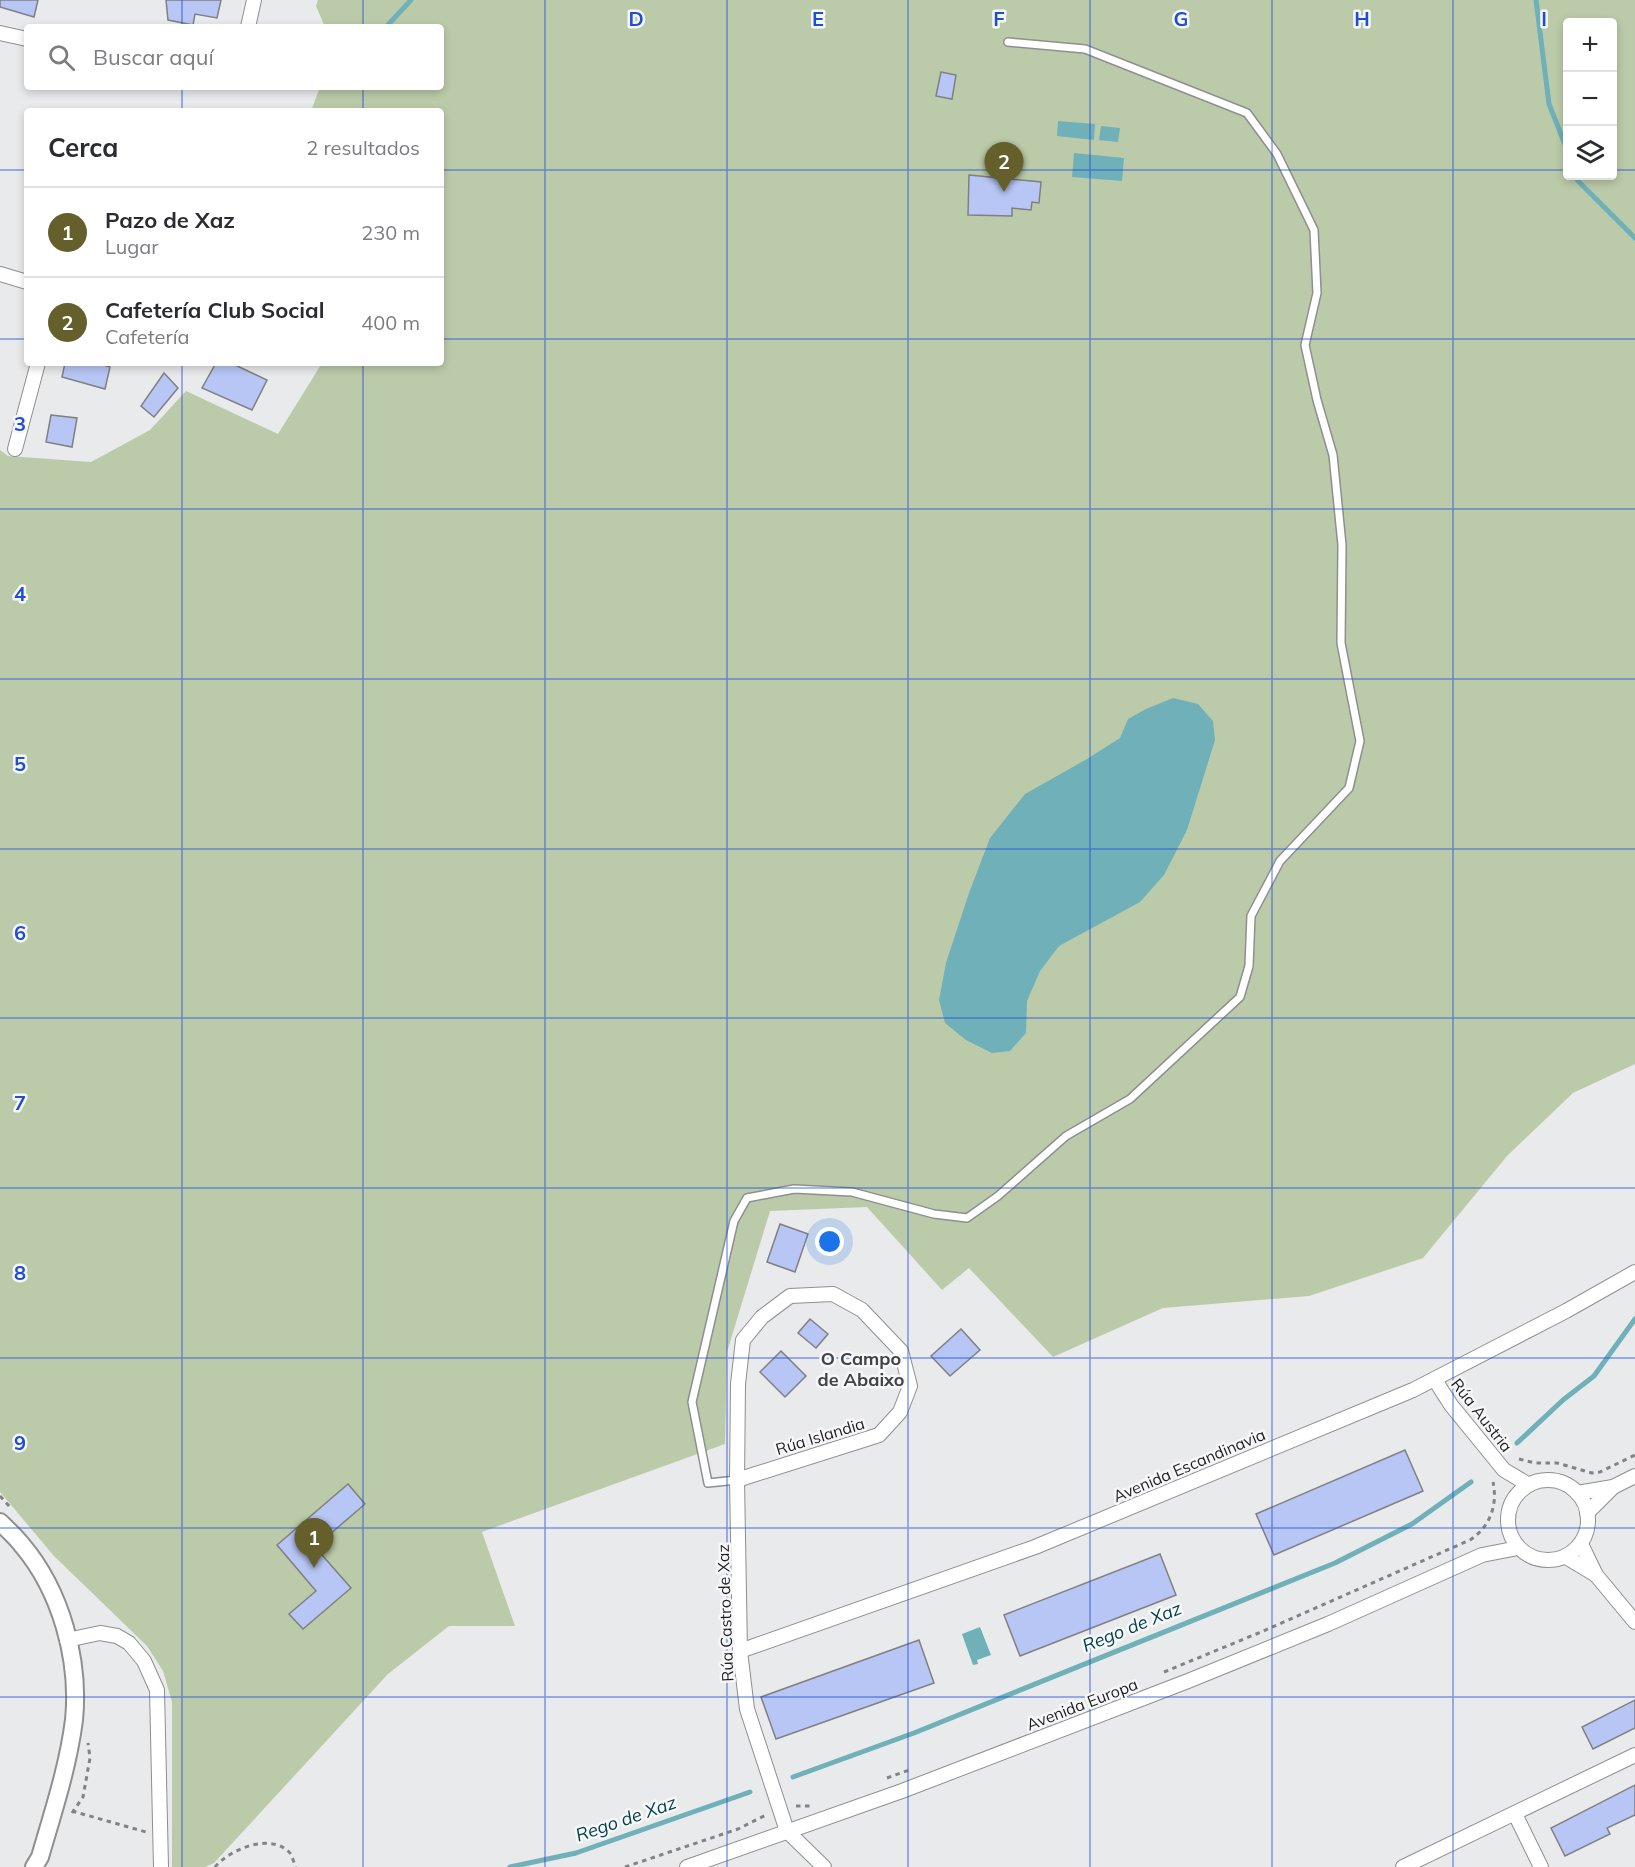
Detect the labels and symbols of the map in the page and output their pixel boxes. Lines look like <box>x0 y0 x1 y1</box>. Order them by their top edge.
text: D <box>628 6 644 31</box>
text: E <box>812 6 824 31</box>
text: F <box>993 6 1005 31</box>
text: G <box>1174 6 1188 31</box>
text: H <box>1354 6 1370 31</box>
text: I <box>1541 6 1547 31</box>
pin: 2 <box>984 142 1024 192</box>
text: 3 <box>14 411 26 436</box>
text: 4 <box>14 581 26 606</box>
text: 5 <box>14 751 26 776</box>
text: 6 <box>14 920 26 945</box>
text: 7 <box>14 1090 26 1115</box>
your location <box>815 1227 844 1256</box>
text: 8 <box>14 1260 26 1285</box>
district label: O Campo de Abaixo <box>818 1347 904 1391</box>
street label: Rúa Austria <box>1447 1374 1517 1456</box>
street label: Rúa Islandia <box>773 1413 867 1459</box>
street label: Avenida Escandinavia <box>1110 1424 1268 1506</box>
text: 9 <box>14 1430 26 1455</box>
pin: 1 <box>294 1518 334 1568</box>
street label: Rúa Castro de Xaz <box>713 1544 737 1682</box>
water label: Rego de Xaz <box>1079 1596 1185 1657</box>
street label: Avenida Europa <box>1023 1674 1141 1734</box>
water label: Rego de Xaz <box>572 1790 680 1847</box>

